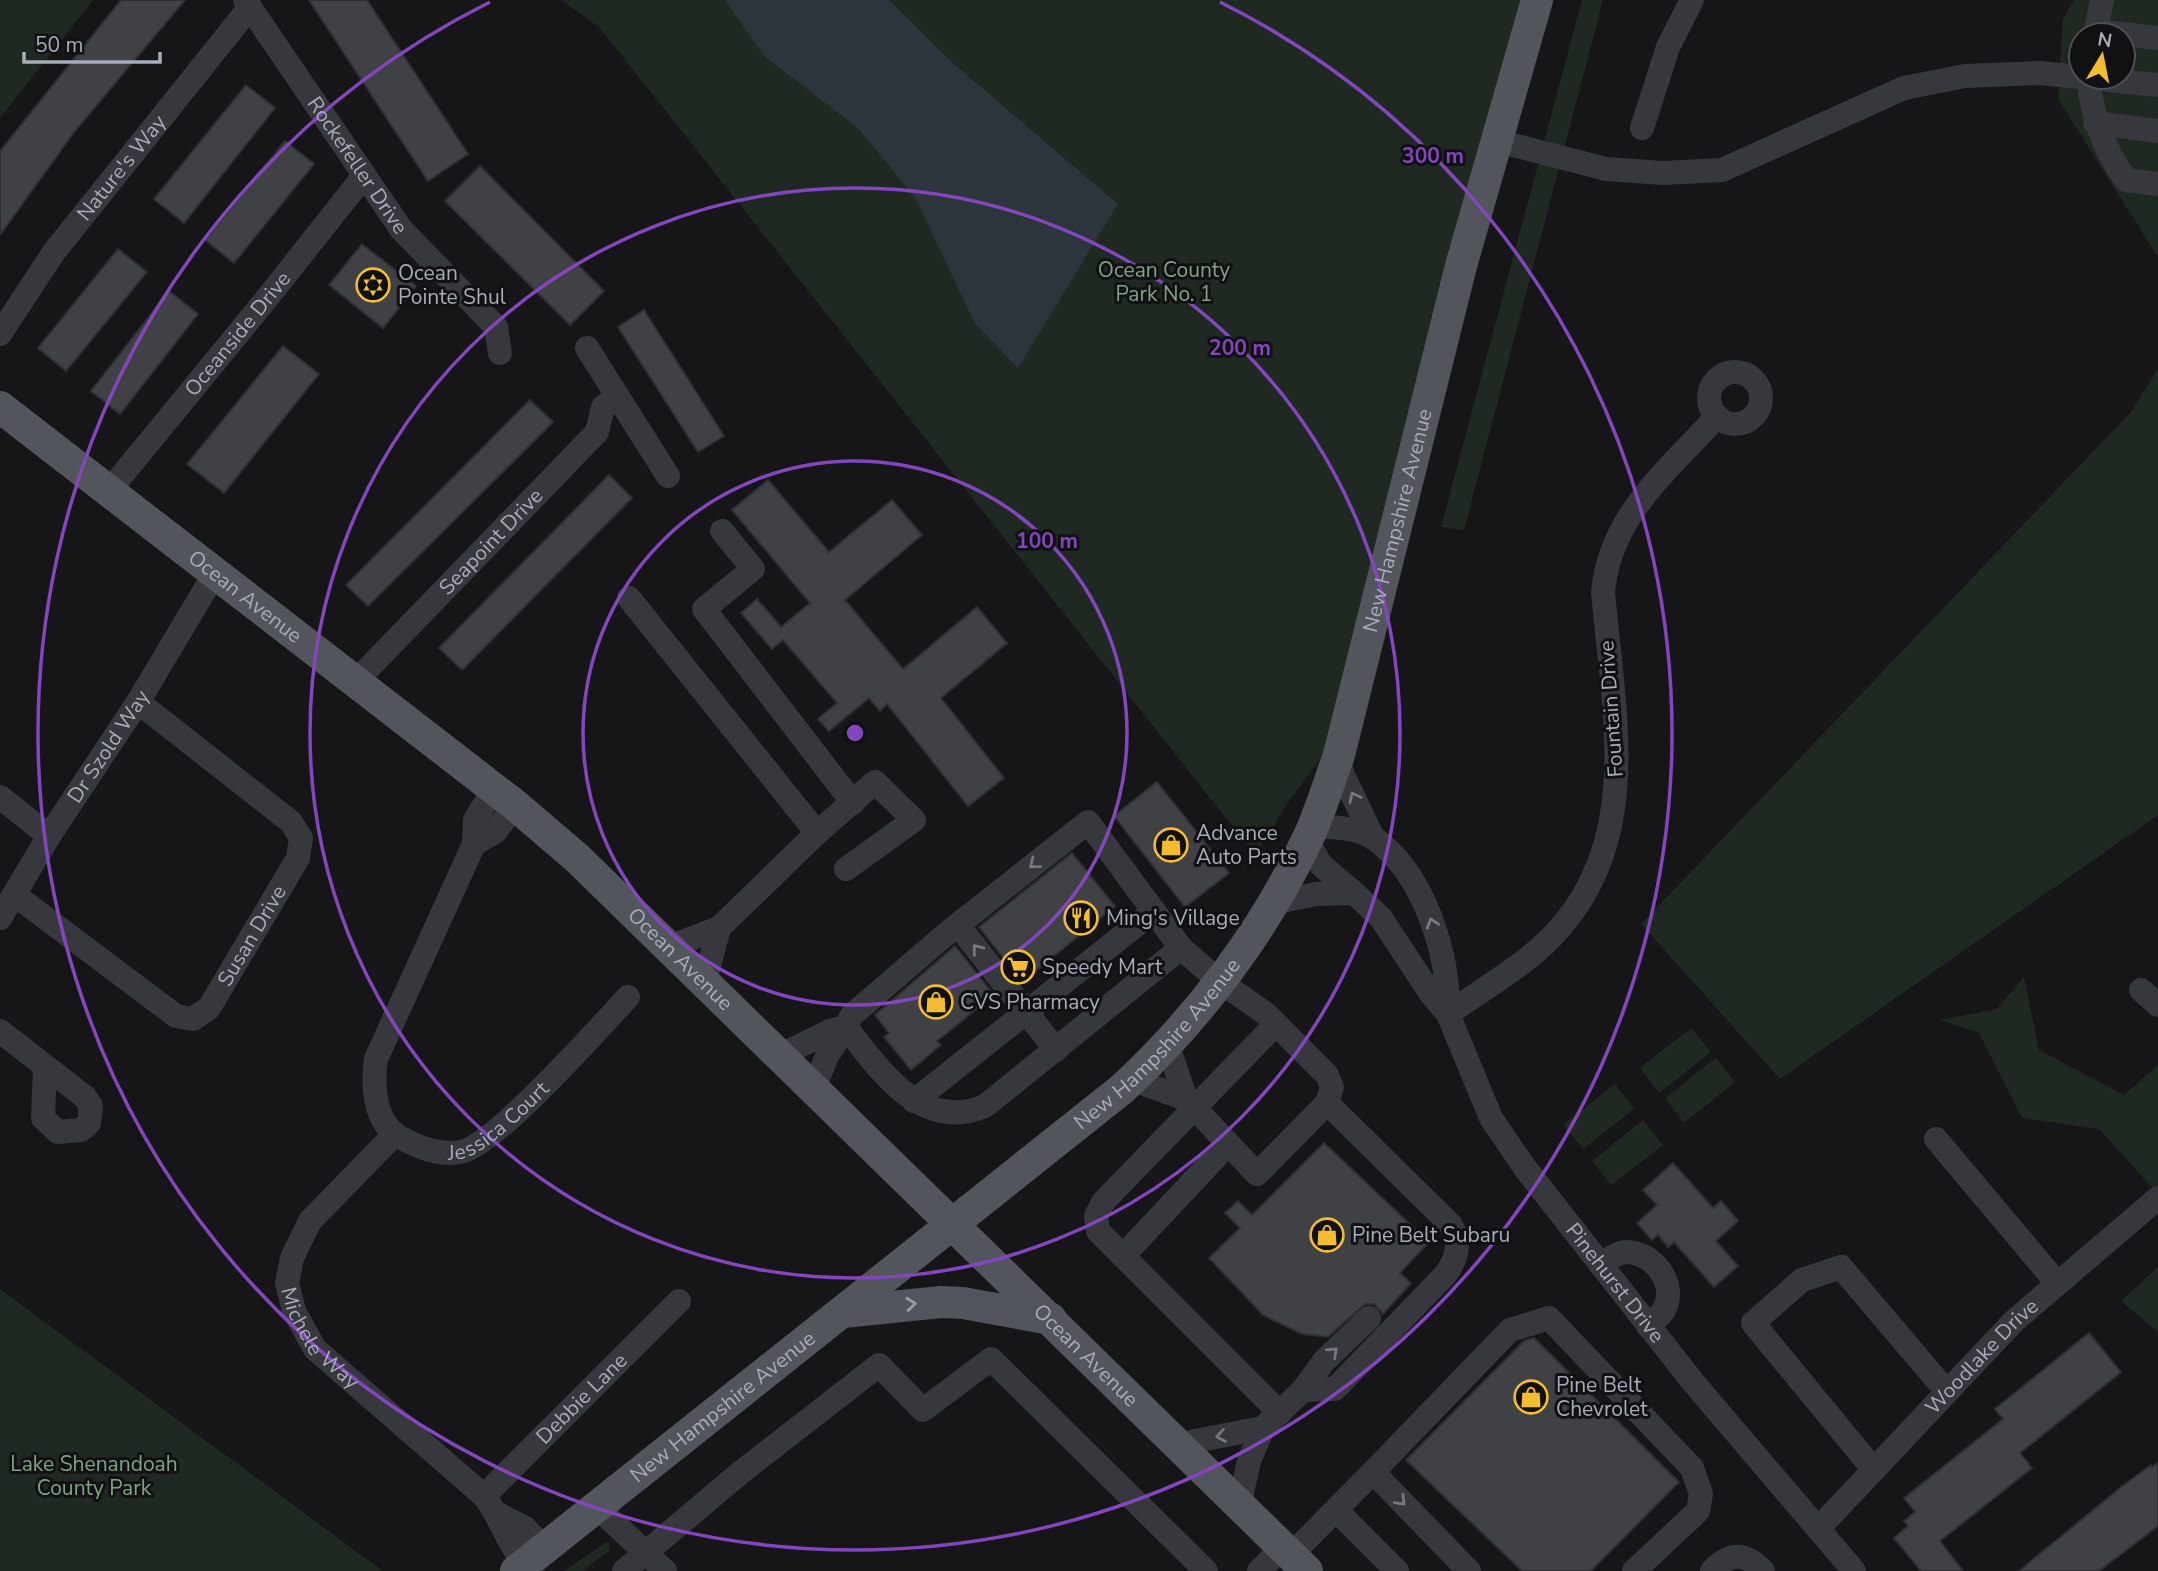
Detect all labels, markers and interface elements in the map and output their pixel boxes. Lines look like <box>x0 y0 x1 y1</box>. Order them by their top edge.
scale bar <box>24 21 161 65</box>
north arrow <box>2067 21 2137 91</box>
text: N <box>2096 26 2114 54</box>
text: 50 m <box>35 31 84 59</box>
street label: Rockefeller Drive <box>301 91 414 240</box>
street label: Nature's Way <box>70 109 172 227</box>
text: 300 m <box>1402 142 1464 170</box>
park label: Ocean County Park No. 1 <box>1098 256 1230 308</box>
place label: Ocean Pointe Shul <box>398 259 507 311</box>
street label: Oceanside Drive <box>178 266 297 402</box>
synagogue icon: Ocean Pointe Shul <box>354 266 392 304</box>
text: 200 m <box>1209 334 1271 362</box>
street label: New Hampshire Avenue <box>1356 406 1439 635</box>
street label: Seapoint Drive <box>433 482 549 601</box>
text: 100 m <box>1016 527 1078 555</box>
street label: Ocean Avenue <box>183 544 308 649</box>
street label: Fountain Drive <box>1592 640 1630 778</box>
street label: Dr Szold Way <box>61 685 156 808</box>
centre of rings <box>843 721 867 745</box>
one-way arrow <box>1349 792 1363 804</box>
place label: Advance Auto Parts <box>1196 819 1297 871</box>
shop icon: Advance Auto Parts <box>1152 826 1190 864</box>
one-way arrow <box>1030 856 1042 869</box>
street label: Susan Drive <box>211 880 293 992</box>
restaurant icon: Ming's Village <box>1062 899 1100 937</box>
street label: Ocean Avenue <box>622 901 739 1017</box>
place label: Ming's Village <box>1106 904 1240 932</box>
one-way arrow <box>1426 917 1441 929</box>
one-way arrow <box>973 944 986 957</box>
supermarket icon: Speedy Mart <box>999 948 1037 986</box>
place label: Speedy Mart <box>1042 953 1163 981</box>
street label: New Hampshire Avenue <box>1068 953 1247 1136</box>
shop icon: CVS Pharmacy <box>917 983 955 1021</box>
place label: CVS Pharmacy <box>960 988 1100 1016</box>
street label: Jessica Court <box>446 1075 555 1167</box>
shop icon: Pine Belt Subaru <box>1308 1216 1346 1254</box>
street label: Pinehurst Drive <box>1559 1217 1671 1349</box>
place label: Pine Belt Subaru <box>1352 1221 1510 1249</box>
street label: Michele Way <box>275 1284 365 1395</box>
street label: Woodlake Drive <box>1919 1292 2044 1421</box>
one-way arrow <box>905 1297 916 1312</box>
street label: Ocean Avenue <box>1027 1297 1145 1413</box>
street label: New Hampshire Avenue <box>624 1324 821 1489</box>
street label: Debbie Lane <box>530 1347 633 1450</box>
one-way arrow <box>1325 1348 1338 1360</box>
place label: Pine Belt Chevrolet <box>1556 1371 1648 1423</box>
shop icon: Pine Belt Chevrolet <box>1512 1378 1550 1416</box>
one-way arrow <box>1215 1428 1227 1443</box>
park label: Lake Shenandoah County Park <box>10 1450 178 1502</box>
one-way arrow <box>1392 1492 1405 1505</box>

